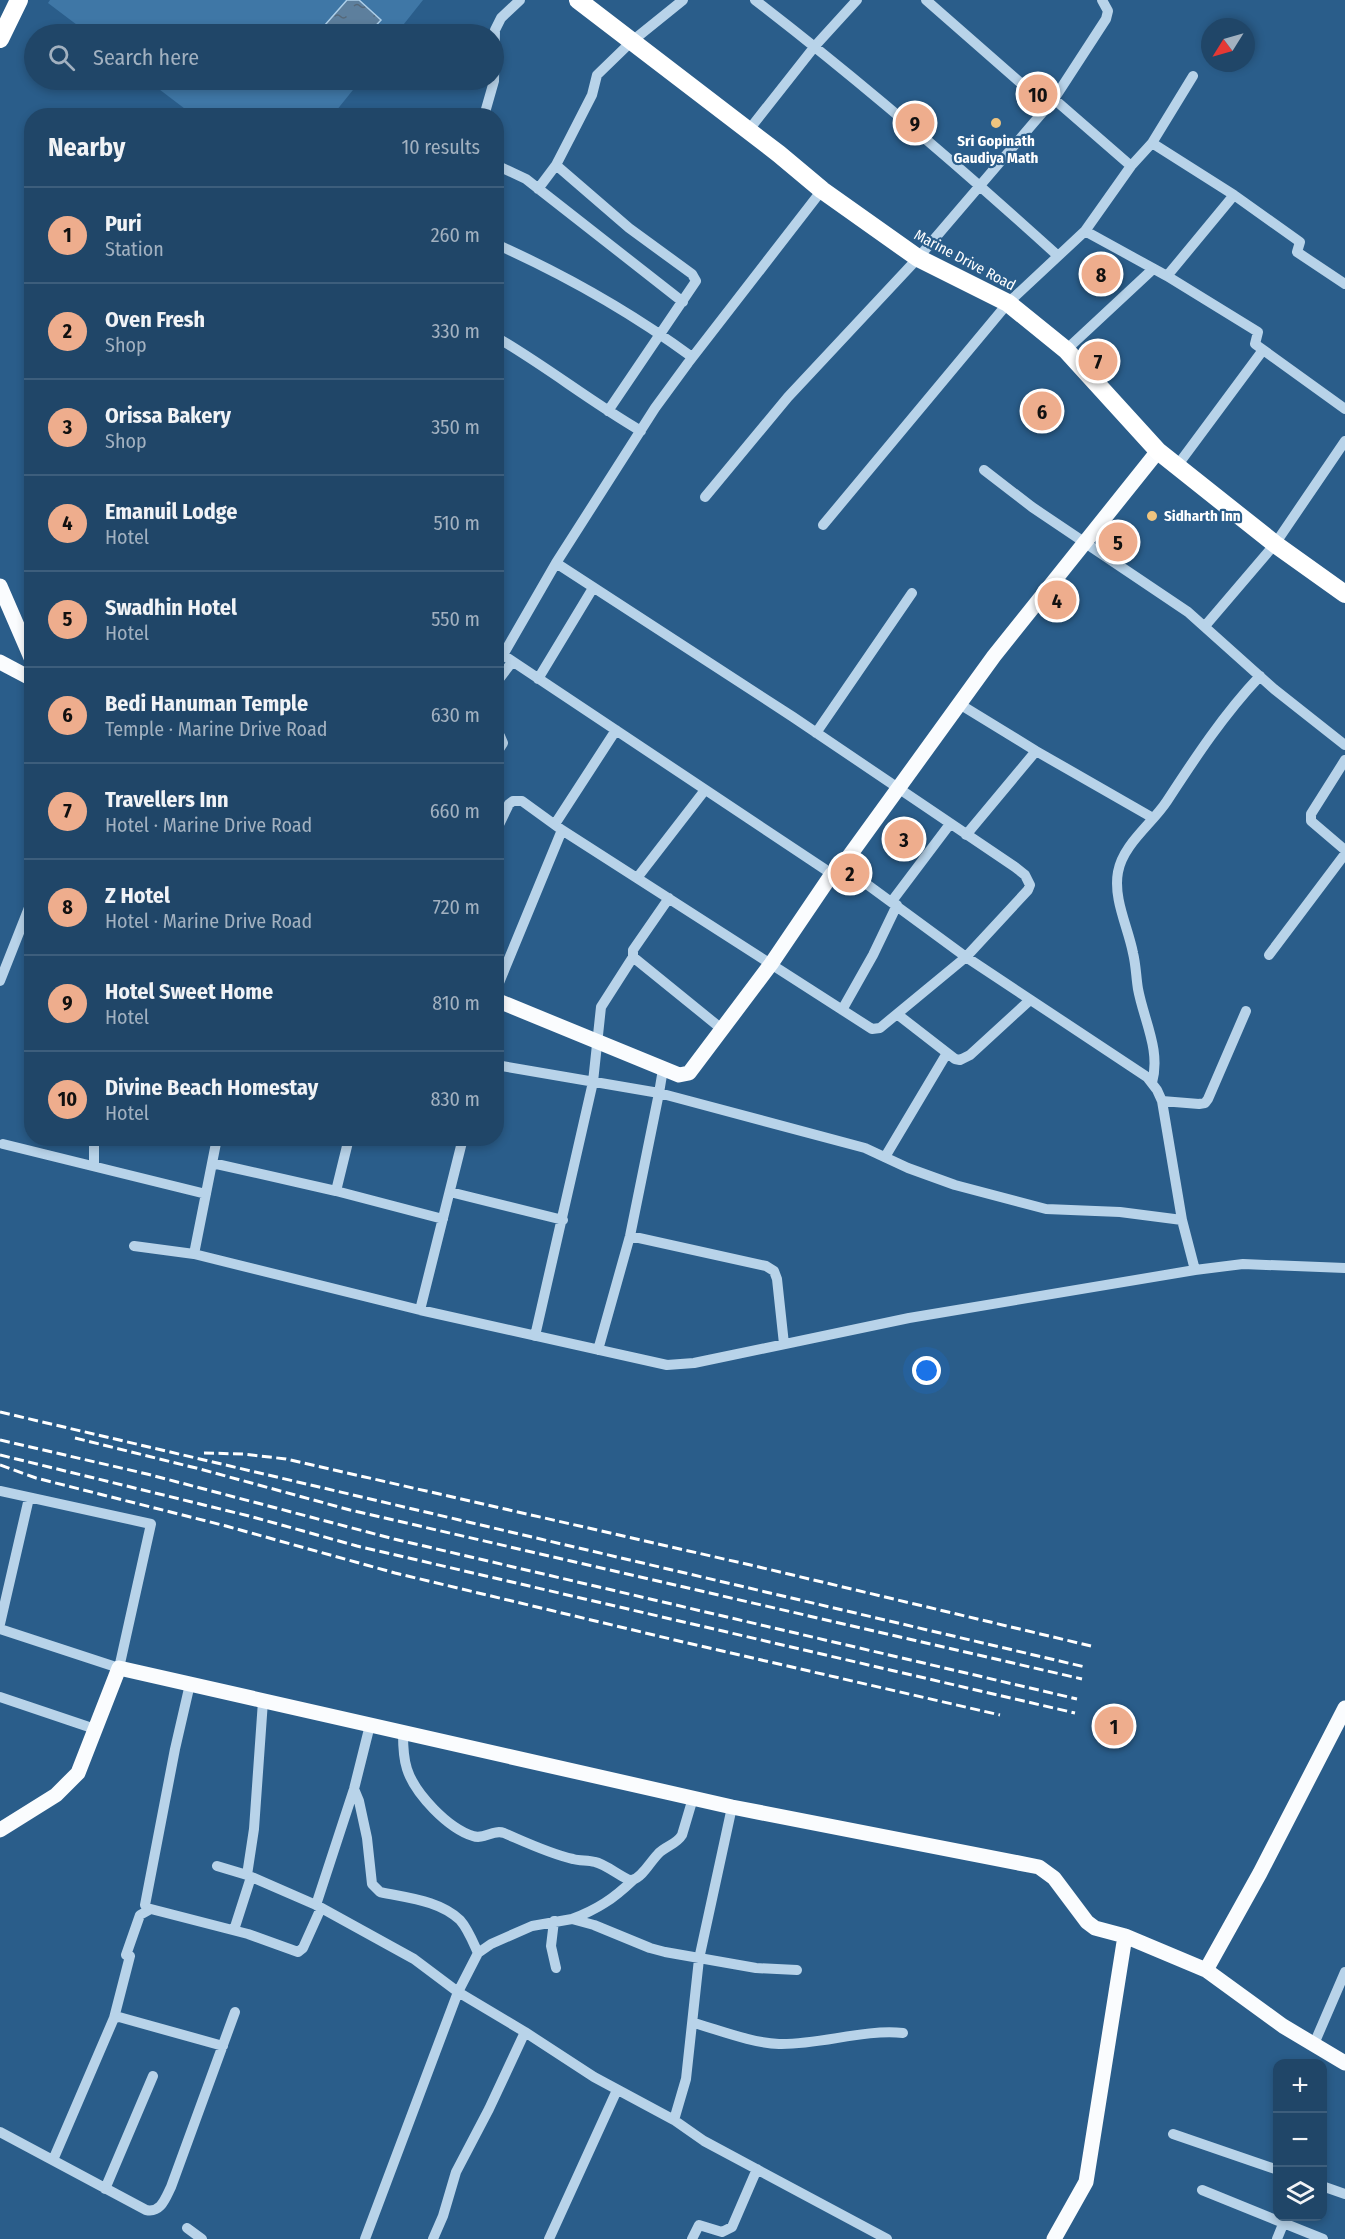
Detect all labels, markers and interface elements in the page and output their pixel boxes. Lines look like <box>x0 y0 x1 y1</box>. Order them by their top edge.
north arrow <box>1201 18 1255 72</box>
search box <box>24 24 504 90</box>
icon: search <box>45 41 78 74</box>
text: Search here <box>93 44 199 71</box>
pin: 10 <box>1018 72 1058 116</box>
pin: 9 <box>896 100 934 146</box>
marker: Sri Gopinath Gaudiya Math <box>989 116 1003 130</box>
text: Nearby <box>48 132 125 163</box>
place label: Sri Gopinath Gaudiya Math <box>954 132 1039 167</box>
text: 10 results <box>401 135 480 159</box>
text: Puri <box>105 210 142 237</box>
text: 1 <box>63 223 72 247</box>
text: 260 m <box>431 223 480 247</box>
street label: Marine Drive Road <box>911 226 1019 294</box>
text: Station <box>105 237 164 261</box>
pin: 8 <box>1082 252 1120 296</box>
text: Oven Fresh <box>105 306 205 333</box>
text: 2 <box>63 319 72 343</box>
text: 330 m <box>431 319 480 343</box>
text: Shop <box>105 333 147 357</box>
pin: 7 <box>1078 338 1118 384</box>
pin: 6 <box>1022 388 1062 434</box>
text: Orissa Bakery <box>105 402 231 429</box>
text: 3 <box>63 415 72 439</box>
text: 350 m <box>431 415 480 439</box>
text: Shop <box>105 429 147 453</box>
text: Emanuil Lodge <box>105 498 237 525</box>
place label: Sidharth Inn <box>1164 507 1241 525</box>
marker: Sidharth Inn <box>1145 509 1159 523</box>
text: 4 <box>62 511 73 535</box>
text: 510 m <box>434 511 480 535</box>
pin: 5 <box>1098 520 1138 564</box>
text: Hotel <box>105 525 149 549</box>
pin: 4 <box>1038 578 1076 622</box>
text: Swadhin Hotel <box>105 594 237 621</box>
text: 5 <box>63 607 72 631</box>
text: 550 m <box>431 607 480 631</box>
text: Hotel <box>105 621 149 645</box>
text: Bedi Hanuman Temple <box>105 690 308 717</box>
text: 6 <box>62 703 73 727</box>
text: 630 m <box>431 703 480 727</box>
text: Temple · Marine Drive Road <box>105 717 327 741</box>
text: Travellers Inn <box>105 786 229 813</box>
text: 7 <box>63 799 72 823</box>
text: 660 m <box>430 799 480 823</box>
text: Hotel · Marine Drive Road <box>105 813 312 837</box>
pin: 3 <box>884 816 924 862</box>
pin: 2 <box>830 850 870 896</box>
text: Z Hotel <box>105 882 170 909</box>
text: 8 <box>62 895 73 919</box>
text: 720 m <box>433 895 480 919</box>
text: Hotel · Marine Drive Road <box>105 909 312 933</box>
text: Hotel Sweet Home <box>105 978 273 1005</box>
text: 9 <box>62 991 73 1015</box>
text: 810 m <box>432 991 480 1015</box>
text: Hotel <box>105 1005 149 1029</box>
text: Divine Beach Homestay <box>105 1074 318 1101</box>
text: 10 <box>58 1087 77 1111</box>
text: 830 m <box>430 1087 480 1111</box>
text: Hotel <box>105 1101 149 1125</box>
your location <box>912 1356 941 1385</box>
pin: 1 <box>1094 1704 1134 1748</box>
map controls <box>1273 2059 1327 2221</box>
button: + <box>1273 2059 1327 2113</box>
button: − <box>1273 2113 1327 2167</box>
button: layers <box>1273 2167 1327 2221</box>

